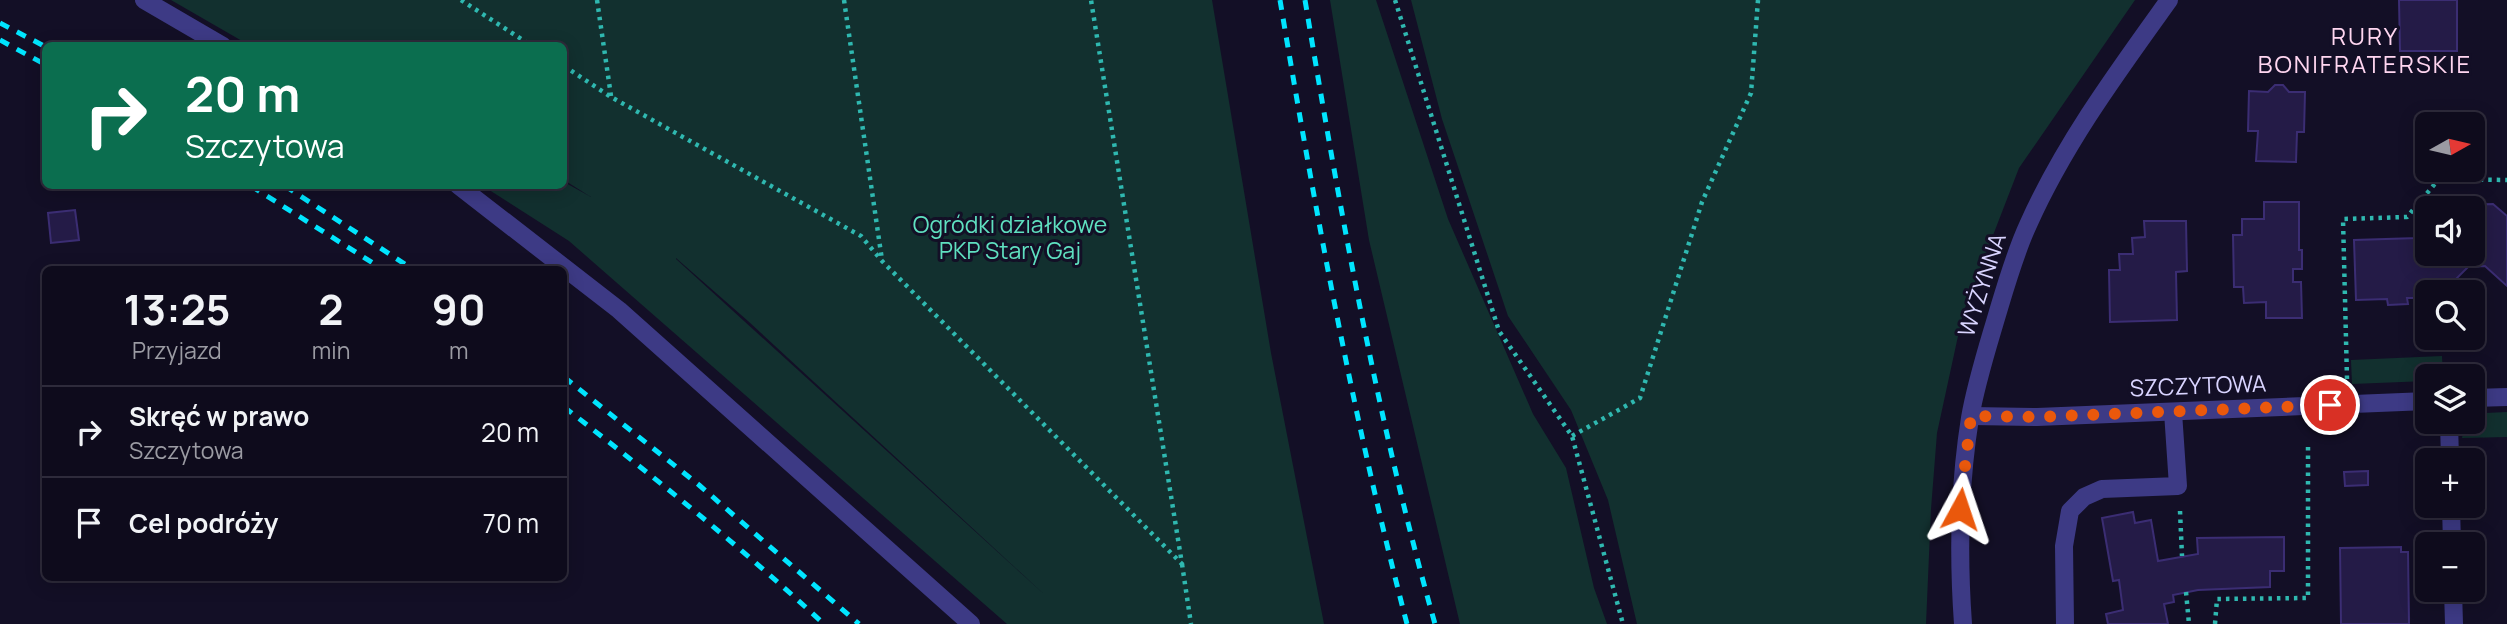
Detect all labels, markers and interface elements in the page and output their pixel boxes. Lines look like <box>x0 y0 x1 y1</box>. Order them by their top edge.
district label: RURY BONIFRATERSKIE <box>2258 19 2472 80</box>
text: 20 m <box>185 60 300 127</box>
icon: right <box>70 70 161 161</box>
north arrow <box>2415 112 2485 182</box>
map controls <box>2415 112 2485 602</box>
text: Szczytowa <box>185 124 345 168</box>
button: sound <box>2415 196 2485 266</box>
park label: Ogródki działkowe PKP Stary Gaj <box>913 208 1107 266</box>
street label: WYŻYNNA <box>1949 228 2013 341</box>
text: 13:25 <box>123 280 230 338</box>
text: 2 <box>319 280 344 338</box>
text: 90 <box>432 280 486 338</box>
button: search <box>2415 280 2485 350</box>
text: Przyjazd <box>132 334 222 366</box>
text: min <box>312 334 350 366</box>
text: m <box>449 334 468 366</box>
button: layers <box>2415 364 2485 434</box>
street label: SZCZYTOWA <box>2129 367 2267 403</box>
pin <box>2300 375 2360 435</box>
icon: arrive <box>2311 386 2349 424</box>
text: Skręć w prawo <box>129 398 309 434</box>
icon: right <box>70 413 108 451</box>
text: 20 m <box>481 414 539 450</box>
text: Szczytowa <box>129 434 244 466</box>
button: + <box>2415 448 2485 518</box>
position arrow <box>1923 472 1997 546</box>
icon: arrive <box>70 504 108 542</box>
text: Cel podróży <box>129 505 278 541</box>
text: 70 m <box>483 505 539 541</box>
button: − <box>2415 532 2485 602</box>

